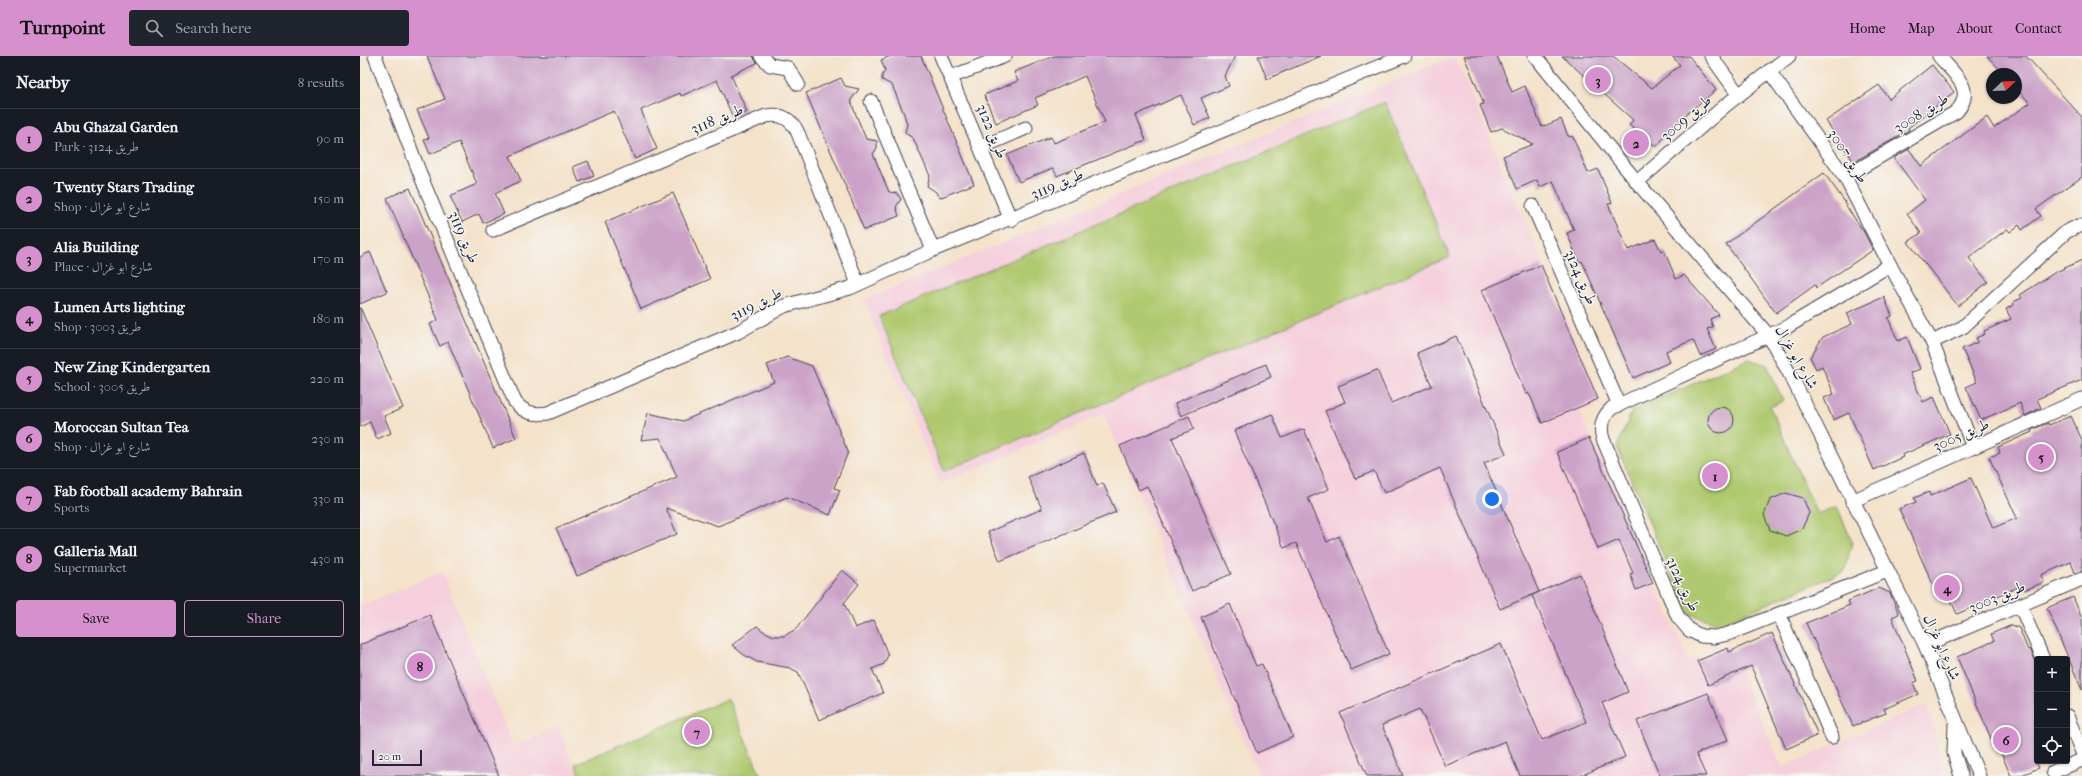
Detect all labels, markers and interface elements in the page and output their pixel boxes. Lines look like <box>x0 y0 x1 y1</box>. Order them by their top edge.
search box <box>129 10 409 46</box>
text: Turnpoint <box>20 17 105 39</box>
icon: search <box>143 17 165 39</box>
text: Search here <box>175 19 251 37</box>
text: Home <box>1849 20 1886 37</box>
text: Map <box>1908 20 1935 37</box>
text: About <box>1957 20 1993 37</box>
text: Contact <box>2015 20 2062 37</box>
pin: 3 <box>1585 65 1611 95</box>
north arrow <box>1986 68 2022 104</box>
text: Nearby <box>16 72 70 92</box>
text: 8 results <box>298 75 344 90</box>
street label: طريق 3008 <box>1890 89 1952 138</box>
street label: طريق 3009 <box>1657 91 1716 146</box>
street label: طريق 3118 <box>688 100 746 139</box>
street label: طريق 3122 <box>972 101 1012 161</box>
text: Abu Ghazal Garden <box>54 118 178 136</box>
street label: طريق 3007 <box>1823 126 1872 187</box>
pin: 2 <box>1623 128 1649 158</box>
text: 1 <box>27 131 31 146</box>
text: 90 m <box>316 131 344 146</box>
text: Park · طريق 3124 <box>54 139 139 154</box>
street label: طريق 3119 <box>1028 165 1086 204</box>
text: Twenty Stars Trading <box>54 178 194 196</box>
text: 2 <box>26 191 32 206</box>
text: 150 m <box>313 191 344 206</box>
text: Shop · شارع ابو غزال <box>54 199 151 214</box>
street label: طريق 3119 <box>444 208 483 266</box>
text: Alia Building <box>54 238 139 256</box>
street label: طريق 3124 <box>1560 247 1601 308</box>
text: 3 <box>26 251 32 266</box>
text: 170 m <box>312 251 344 266</box>
text: Place · شارع ابو غزال <box>54 259 153 274</box>
street label: طريق 3119 <box>727 283 785 325</box>
text: Lumen Arts lighting <box>54 298 185 316</box>
text: 4 <box>25 311 33 326</box>
text: 180 m <box>312 311 344 326</box>
text: Shop · طريق 3003 <box>54 319 141 334</box>
street label: شارع ابو غزال <box>1768 322 1822 394</box>
text: New Zing Kindergarten <box>54 358 210 376</box>
text: 5 <box>26 371 32 386</box>
text: 220 m <box>310 371 344 386</box>
text: School · طريق 3005 <box>54 379 150 394</box>
street label: طريق 3005 <box>1930 415 1992 456</box>
text: Moroccan Sultan Tea <box>54 418 189 436</box>
text: 6 <box>25 431 33 446</box>
text: 230 m <box>311 431 344 446</box>
text: Shop · شارع ابو غزال <box>54 439 151 454</box>
pin: 5 <box>2028 442 2054 472</box>
pin: 1 <box>1702 461 1728 491</box>
text: Fab football academy Bahrain <box>54 482 242 500</box>
your location <box>1482 489 1502 509</box>
text: 7 <box>26 491 32 506</box>
text: 330 m <box>313 491 344 506</box>
text: Sports <box>54 500 89 515</box>
text: Galleria Mall <box>54 542 137 560</box>
text: 8 <box>26 551 32 566</box>
text: 430 m <box>310 551 344 566</box>
street label: طريق 3124 <box>1661 554 1704 615</box>
text: Supermarket <box>54 560 127 575</box>
pin: 4 <box>1934 573 1960 603</box>
street label: طريق 3003 <box>1966 577 2028 618</box>
button: Save <box>16 600 176 637</box>
button: Share <box>184 600 344 637</box>
street label: شارع ابو غزال <box>1916 611 1965 684</box>
pin: 8 <box>407 651 433 681</box>
map controls <box>2034 656 2070 764</box>
button: + <box>2034 656 2070 692</box>
button: − <box>2034 692 2070 728</box>
pin: 7 <box>684 717 710 747</box>
pin: 6 <box>1993 725 2019 755</box>
button: locate <box>2034 728 2070 764</box>
scale bar <box>372 748 422 767</box>
text: 20 m <box>378 750 401 763</box>

